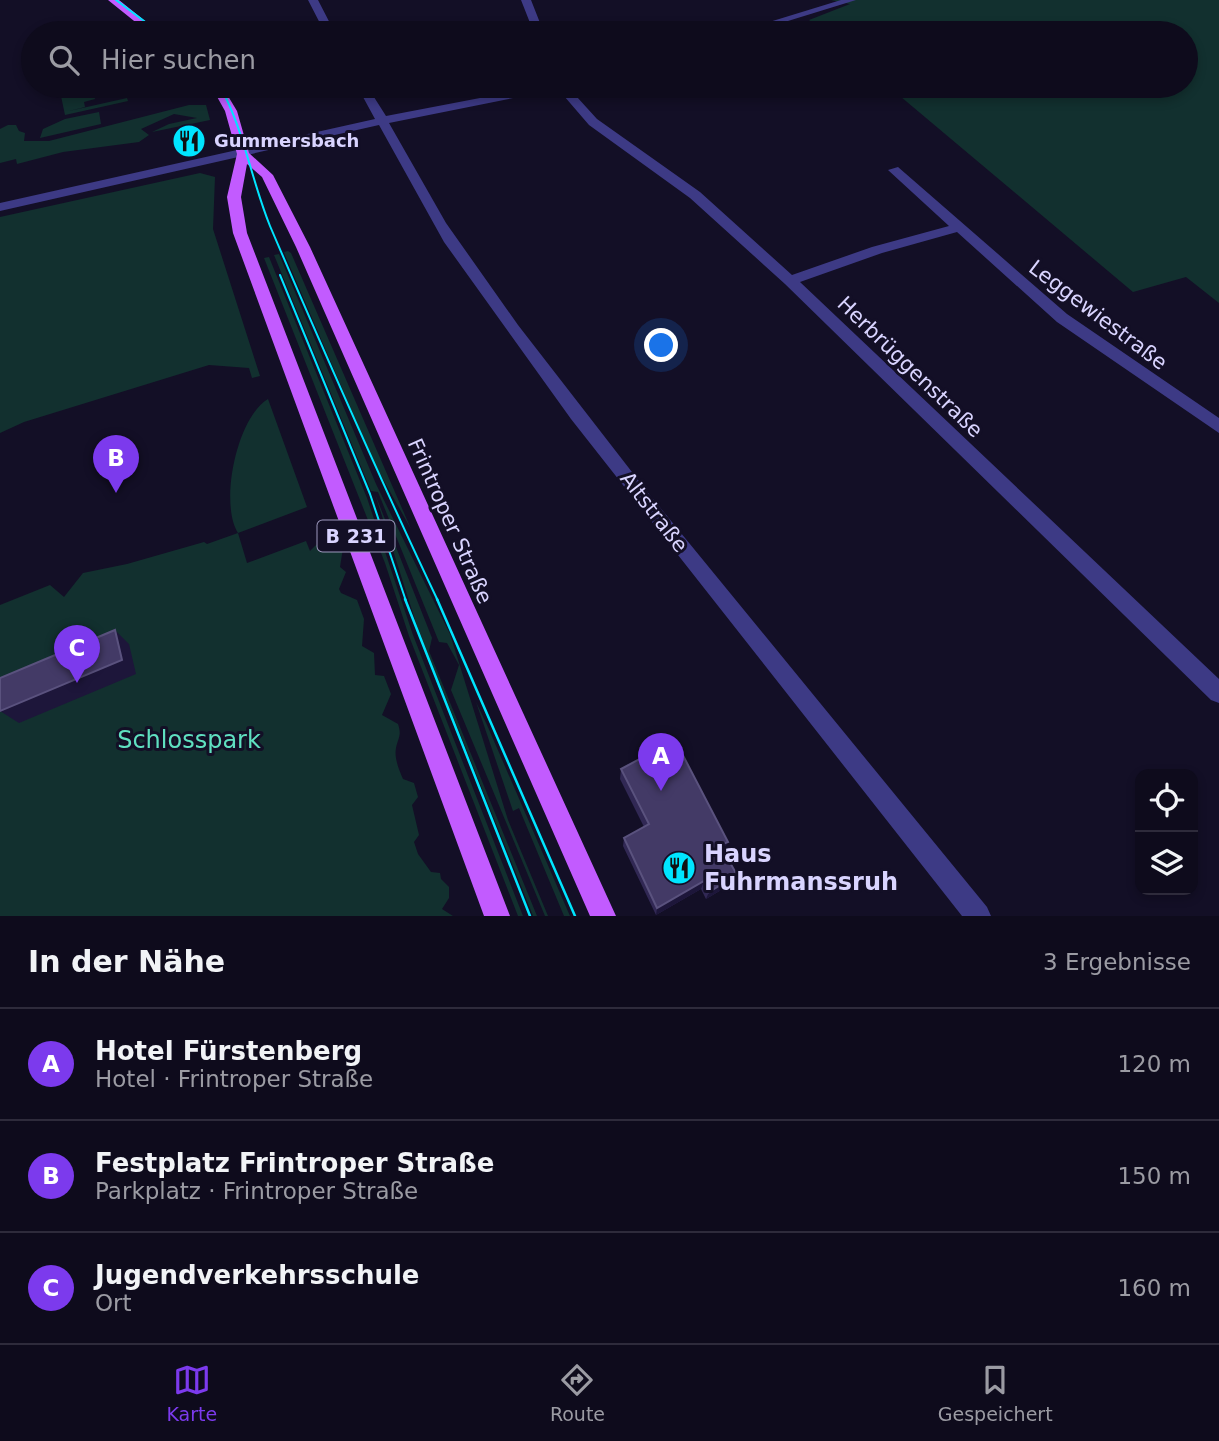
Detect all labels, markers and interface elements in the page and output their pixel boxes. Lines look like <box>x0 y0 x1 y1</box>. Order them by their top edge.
search box <box>21 21 1198 98</box>
icon: search <box>45 41 83 79</box>
text: Hier suchen <box>101 45 256 75</box>
restaurant icon: Gummersbach <box>170 122 208 160</box>
place label: Gummersbach <box>214 130 359 151</box>
street label: Leggewiestraße <box>1024 255 1172 375</box>
street label: Herbrüggenstraße <box>832 292 988 442</box>
your location <box>644 328 678 362</box>
pin: B <box>93 435 139 493</box>
street label: Frintroper Straße <box>403 435 497 607</box>
street label: Altstraße <box>615 467 693 557</box>
road number: B 231 <box>318 520 394 552</box>
pin: C <box>54 625 100 683</box>
park label: Schlosspark <box>117 726 261 754</box>
pin: A <box>638 733 684 791</box>
map controls <box>1135 769 1198 895</box>
button: locate <box>1135 769 1198 832</box>
button: layers <box>1135 832 1198 895</box>
place label: Haus Fuhrmanssruh <box>704 840 898 896</box>
restaurant icon: Haus Fuhrmanssruh <box>660 849 698 887</box>
text: In der Nähe <box>28 944 225 979</box>
text: 3 Ergebnisse <box>1043 949 1191 975</box>
text: Hotel Fürstenberg <box>95 1036 362 1066</box>
text: A <box>42 1051 60 1077</box>
text: 120 m <box>1117 1051 1191 1077</box>
text: Hotel · Frintroper Straße <box>95 1066 373 1092</box>
text: Festplatz Frintroper Straße <box>95 1148 494 1178</box>
text: B <box>42 1163 60 1189</box>
text: 150 m <box>1117 1163 1191 1189</box>
text: Parkplatz · Frintroper Straße <box>95 1178 418 1204</box>
text: Jugendverkehrsschule <box>95 1260 419 1290</box>
text: C <box>43 1275 59 1301</box>
text: 160 m <box>1117 1275 1191 1301</box>
text: Ort <box>95 1290 132 1316</box>
tab: Karte <box>166 1361 217 1425</box>
tab: Route <box>550 1361 605 1425</box>
tab: Gespeichert <box>938 1361 1053 1425</box>

